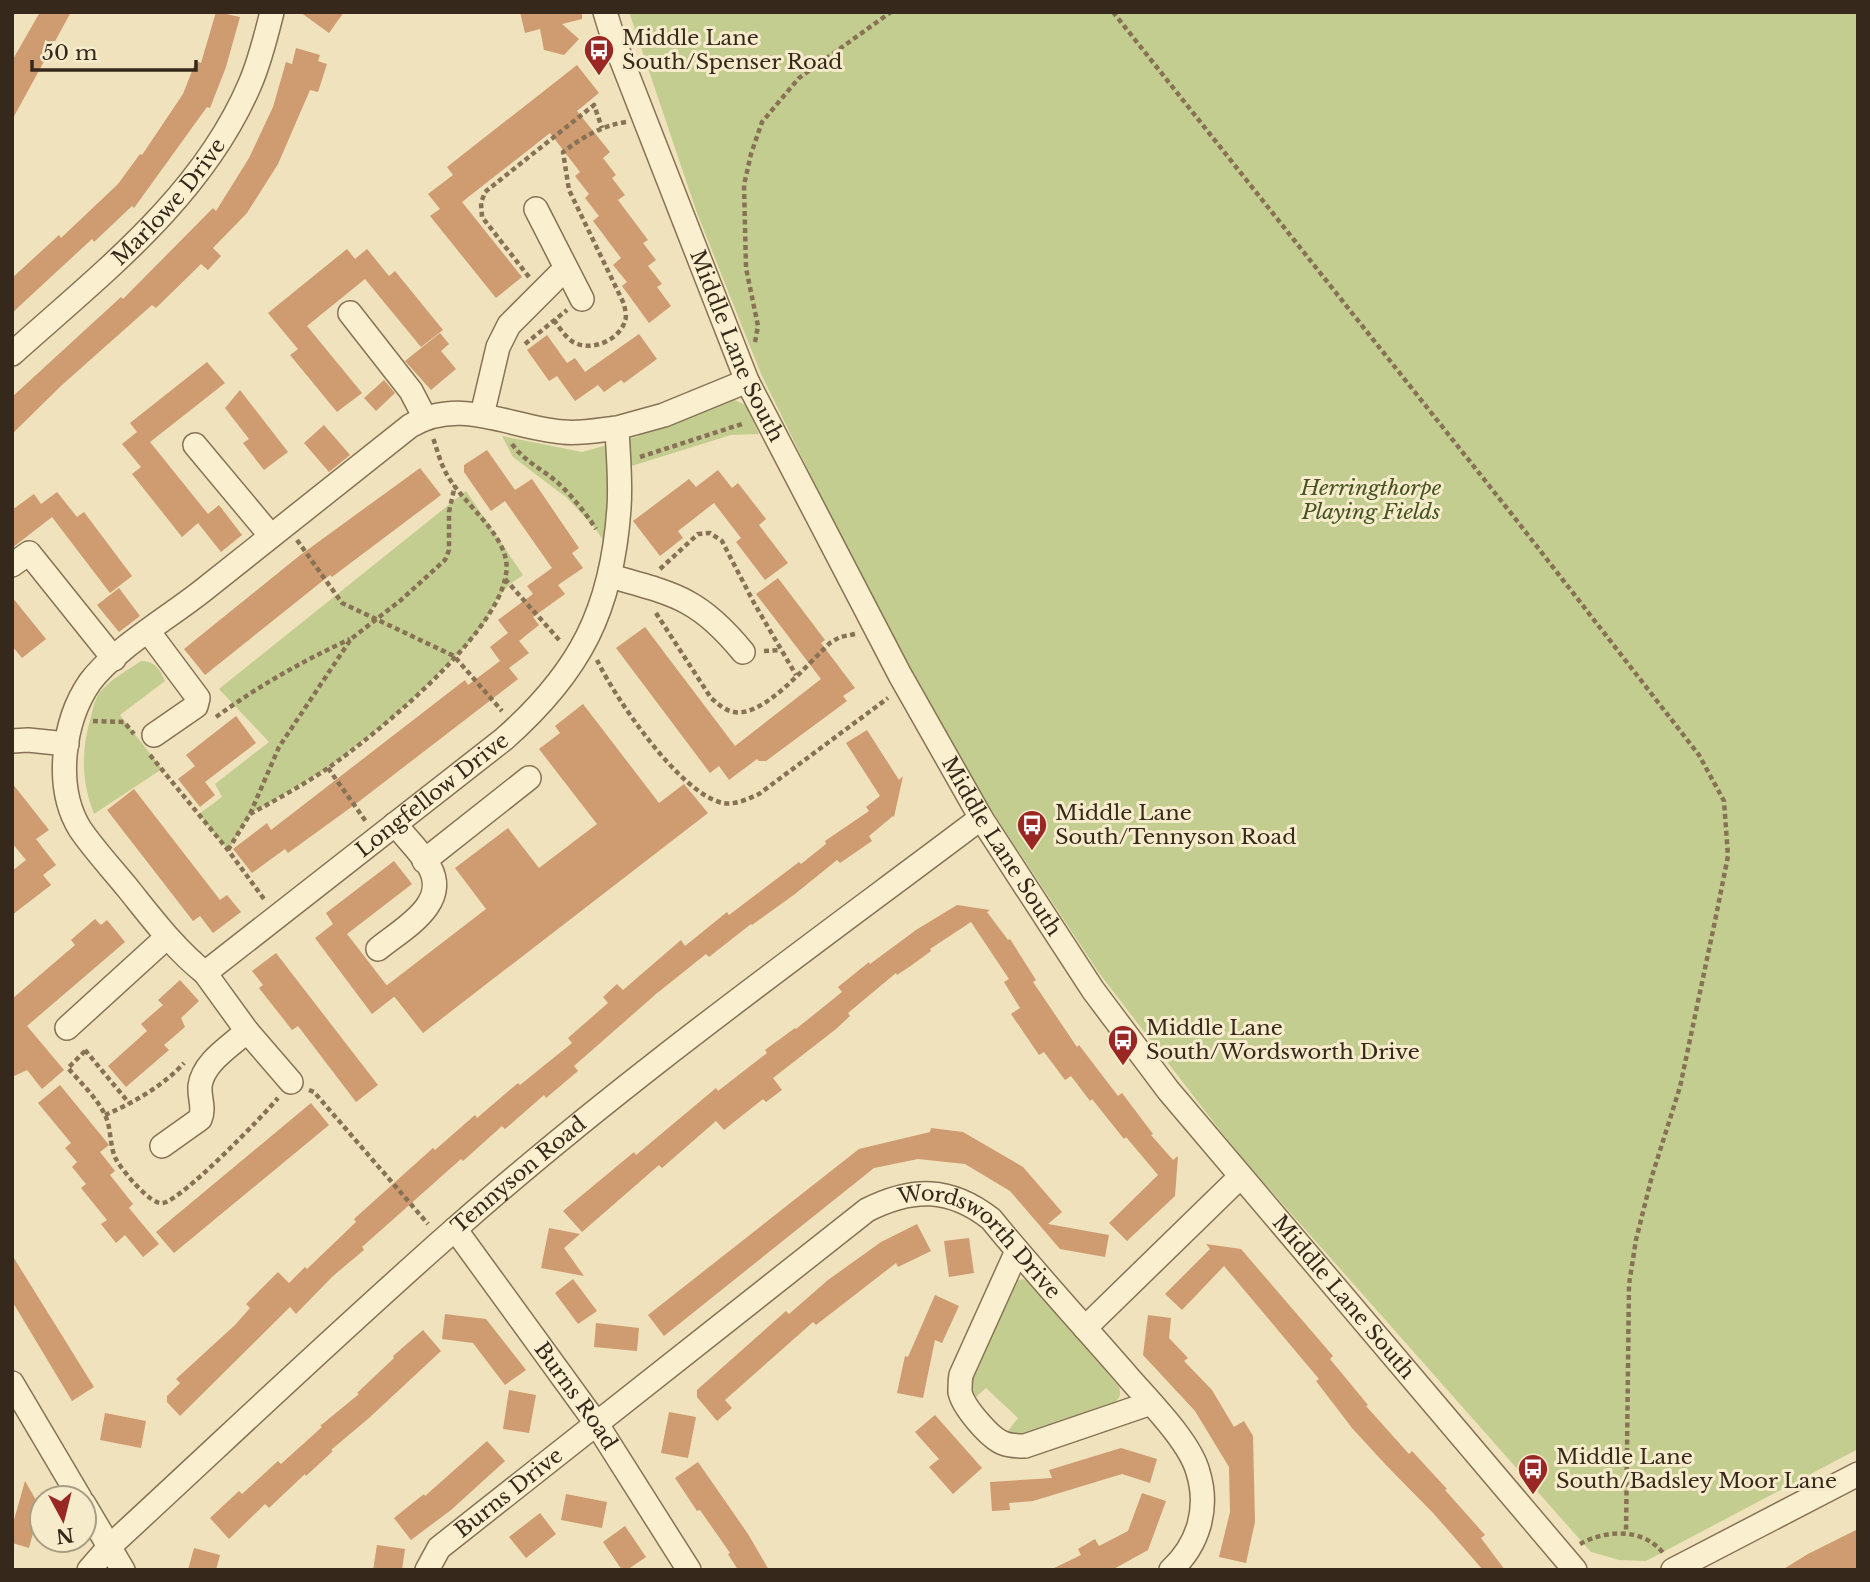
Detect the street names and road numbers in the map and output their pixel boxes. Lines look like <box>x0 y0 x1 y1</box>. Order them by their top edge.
street label: Marlowe Drive <box>107 133 231 271</box>
street label: Middle Lane South <box>684 246 789 446</box>
street label: Longfellow Drive <box>351 727 514 863</box>
street label: Middle Lane South <box>936 752 1067 941</box>
street label: Tennyson Road <box>446 1111 591 1239</box>
street label: Wordsworth Drive <box>895 1180 1066 1304</box>
street label: Middle Lane South <box>1267 1210 1420 1384</box>
street label: Burns Road <box>529 1337 623 1455</box>
street label: Burns Drive <box>450 1442 568 1543</box>

